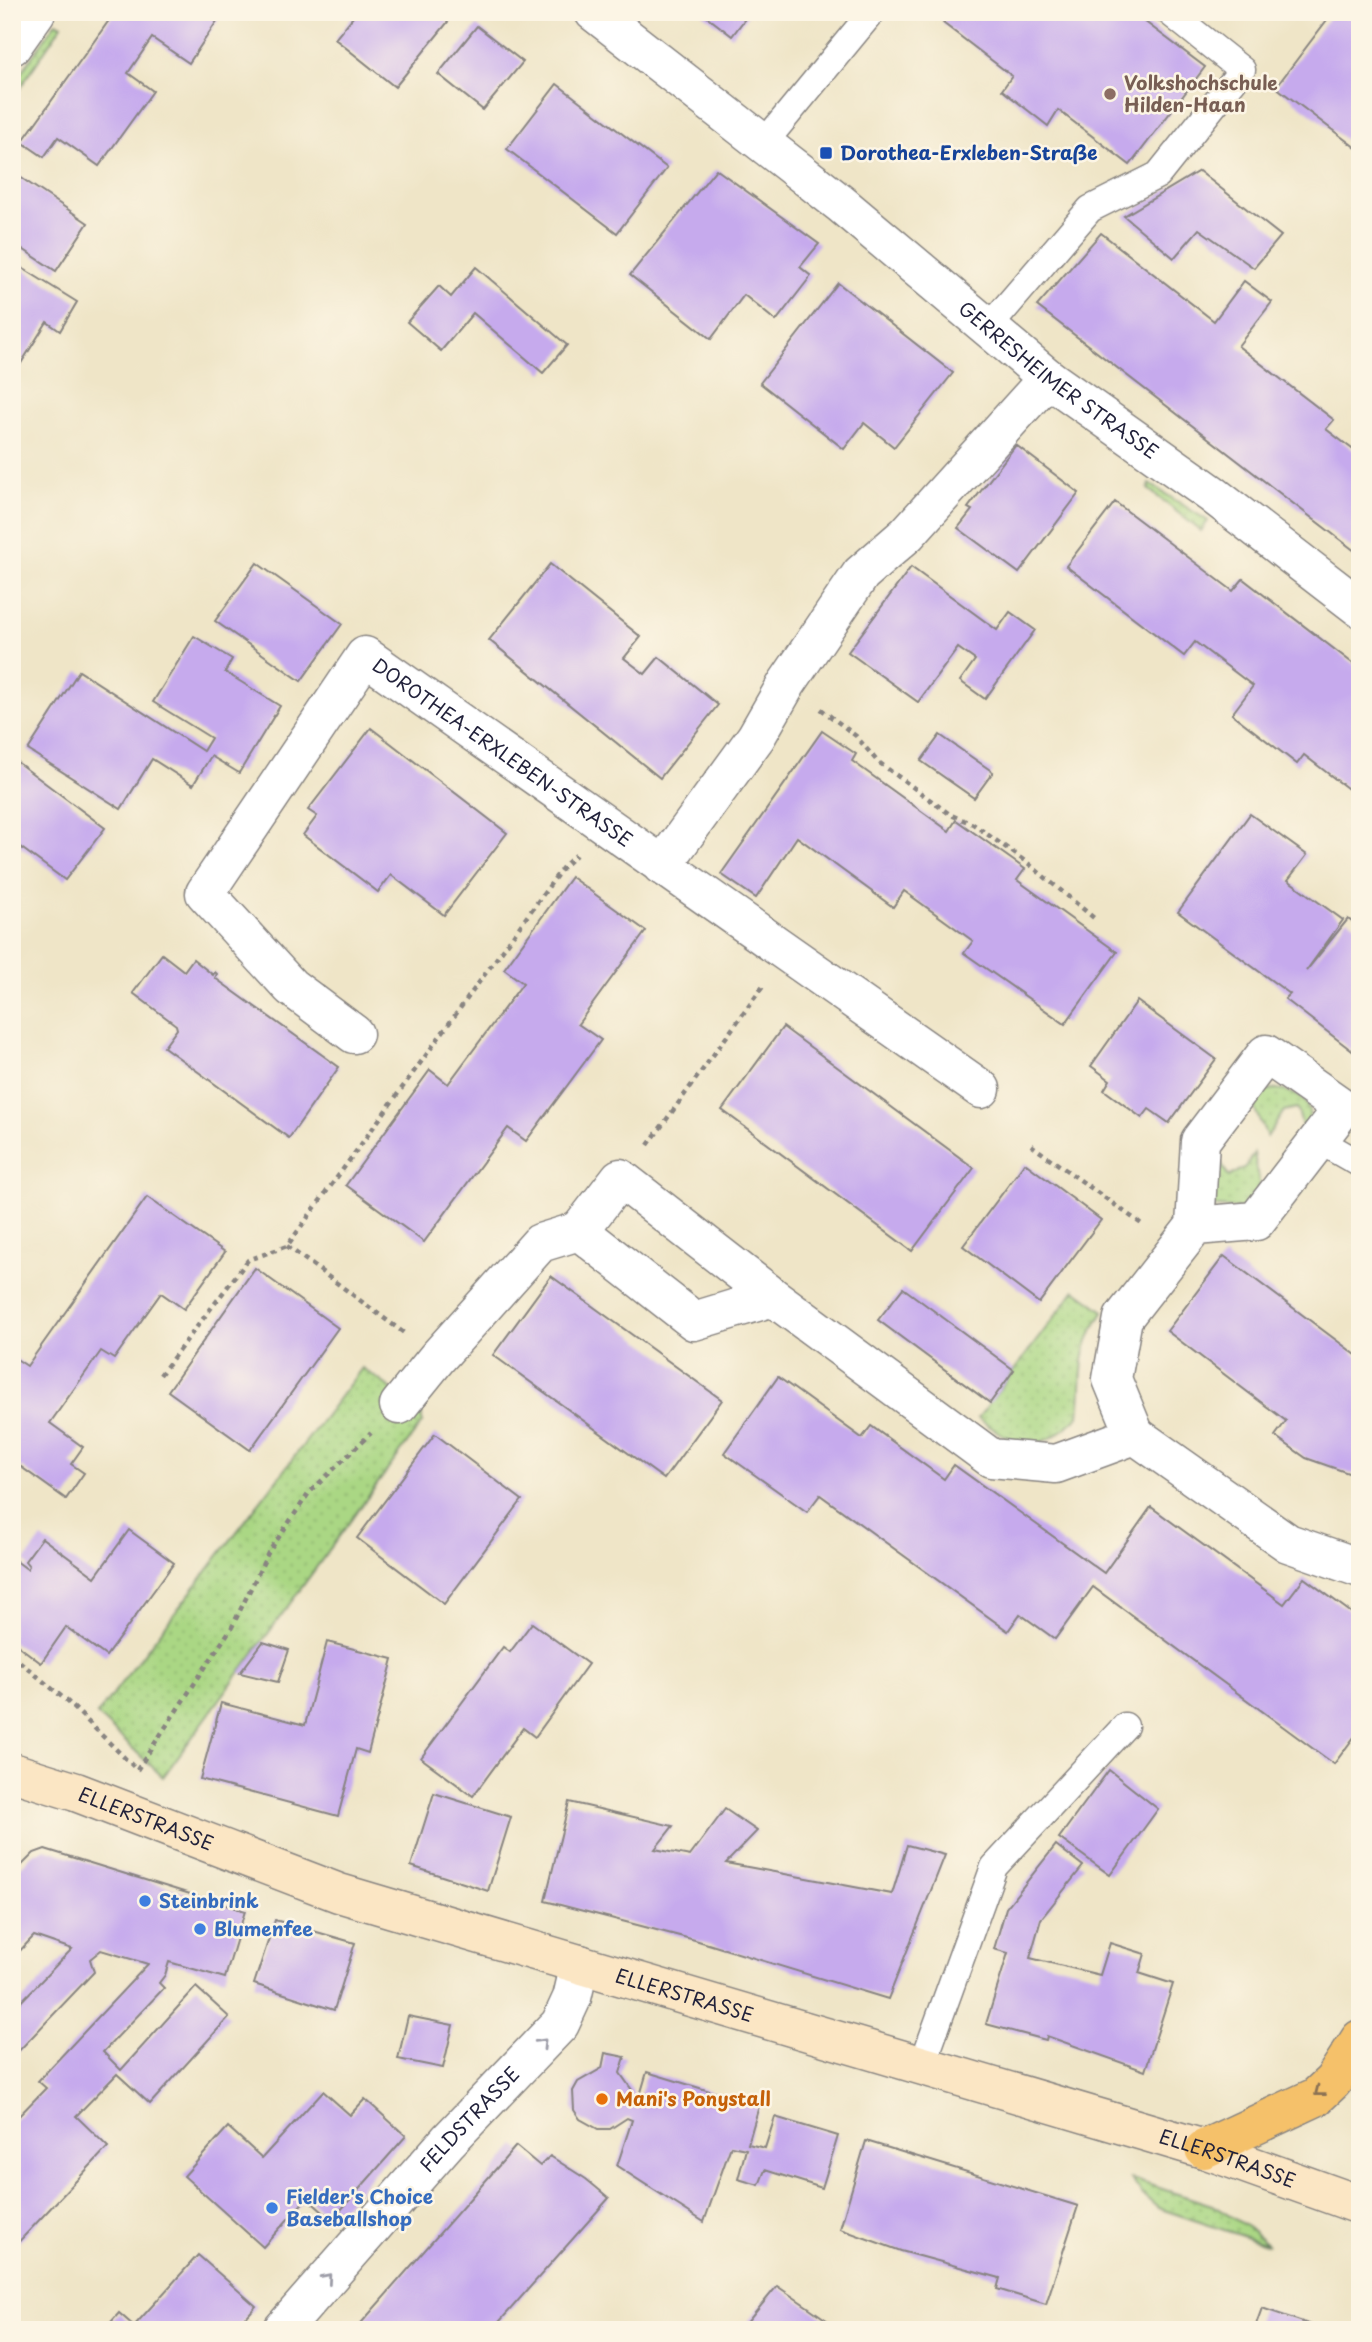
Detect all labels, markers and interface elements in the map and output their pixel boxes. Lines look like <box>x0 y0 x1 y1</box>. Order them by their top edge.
place label: Volkshochschule Hilden-Haan <box>1124 68 1278 118</box>
marker: Volkshochschule Hilden-Haan <box>1102 86 1118 102</box>
place label: Dorothea-Erxleben-Straße <box>840 138 1098 166</box>
marker: Dorothea-Erxleben-Straße <box>818 145 834 161</box>
street label: GERRESHEIMER STRASSE <box>953 294 1165 465</box>
street label: DOROTHEA-ERXLEBEN-STRASSE <box>367 651 639 853</box>
street label: ELLERSTRASSE <box>75 1779 218 1857</box>
place label: Steinbrink <box>159 1886 259 1914</box>
marker: Steinbrink <box>137 1893 153 1909</box>
place label: Blumenfee <box>214 1914 313 1942</box>
marker: Blumenfee <box>192 1921 208 1937</box>
street label: ELLERSTRASSE <box>612 1961 757 2028</box>
one-way arrow <box>534 2038 547 2051</box>
street label: FELDSTRASSE <box>412 2060 525 2178</box>
place label: Mani's Ponystall <box>616 2084 771 2112</box>
one-way arrow <box>1314 2084 1326 2097</box>
marker: Mani's Ponystall <box>594 2091 610 2107</box>
street label: ELLERSTRASSE <box>1156 2122 1300 2194</box>
place label: Fielder's Choice Baseballshop <box>286 2182 433 2232</box>
marker: Fielder's Choice Baseballshop <box>264 2200 280 2216</box>
one-way arrow <box>319 2273 331 2286</box>

